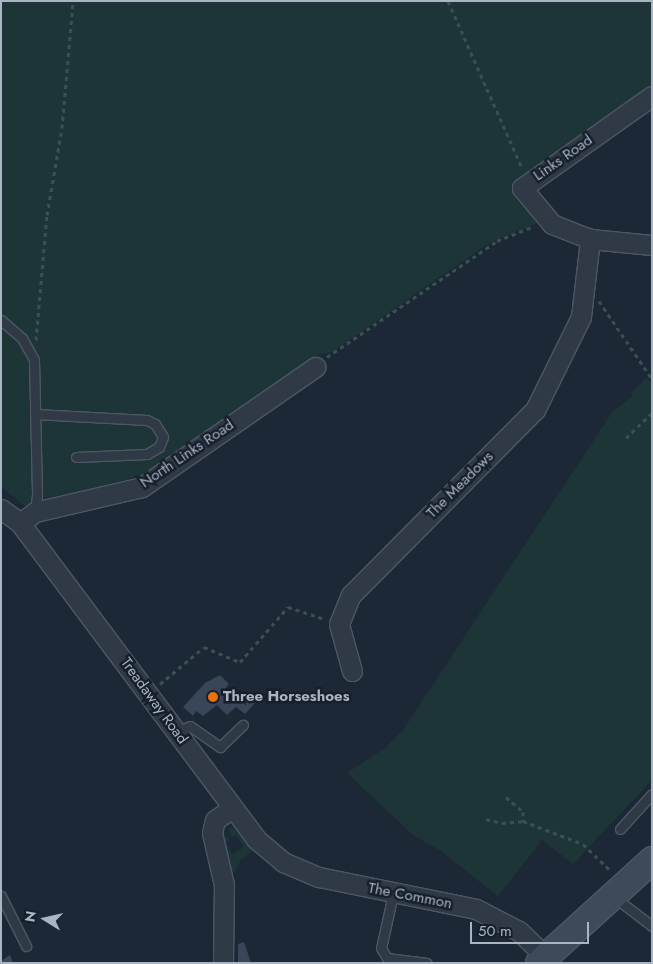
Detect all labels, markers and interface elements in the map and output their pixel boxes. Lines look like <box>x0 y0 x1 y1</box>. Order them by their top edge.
street label: Links Road <box>530 131 596 185</box>
street label: North Links Road <box>137 416 237 492</box>
street label: The Meadows <box>423 448 497 522</box>
street label: Treadaway Road <box>117 654 191 748</box>
place label: Three Horseshoes <box>223 688 349 706</box>
marker: Three Horseshoes <box>207 691 219 703</box>
street label: The Common <box>367 879 453 913</box>
north arrow <box>20 894 70 944</box>
text: N <box>19 909 41 924</box>
scale bar <box>473 912 592 944</box>
text: 50 m <box>478 920 512 942</box>

